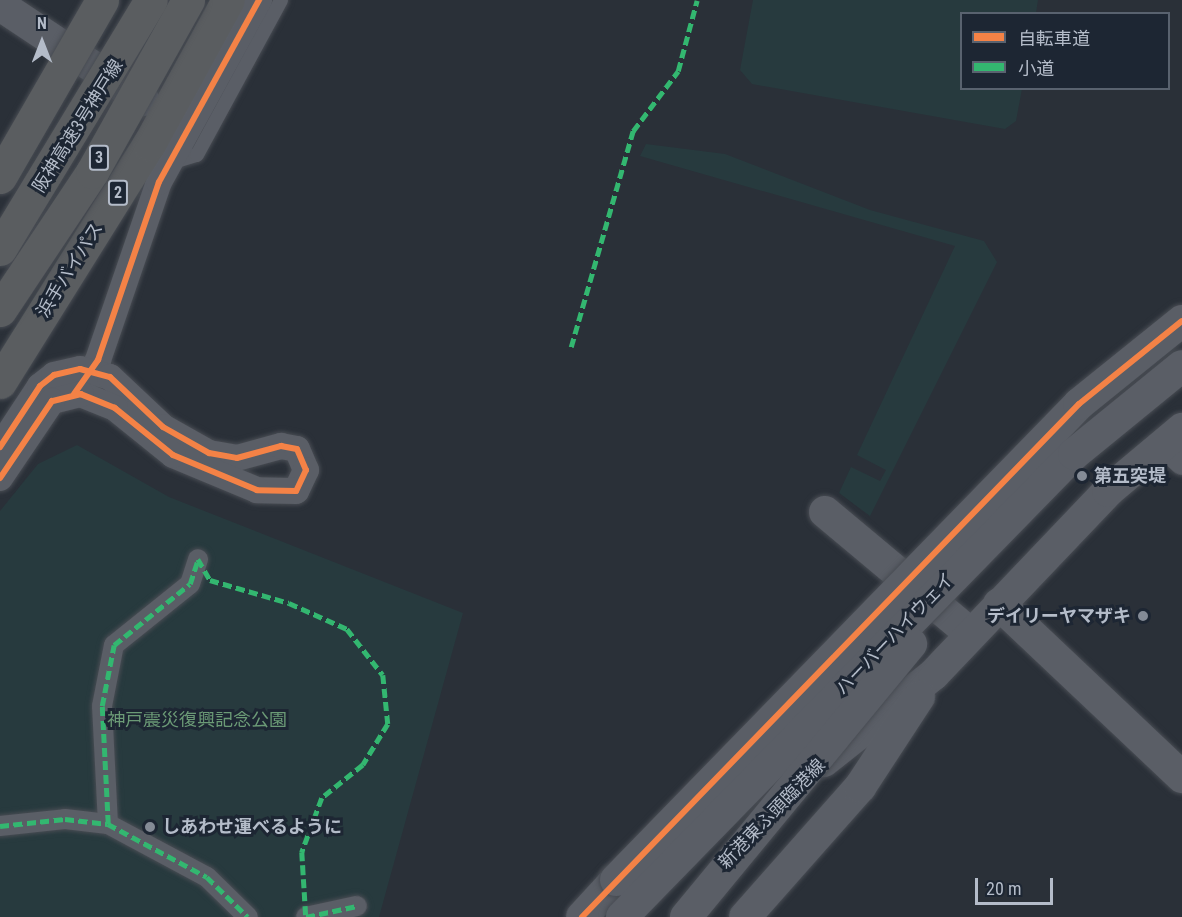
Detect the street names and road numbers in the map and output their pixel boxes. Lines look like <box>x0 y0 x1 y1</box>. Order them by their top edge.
street label: 阪神高速3号神戸線 <box>28 55 128 197</box>
road number: 3 <box>88 145 110 171</box>
road number: 2 <box>108 180 128 206</box>
street label: 浜手バイパス <box>32 218 108 322</box>
street label: ハーバーハイウェイ <box>831 568 959 700</box>
street label: 新港東ふ頭臨港線 <box>714 755 830 873</box>

